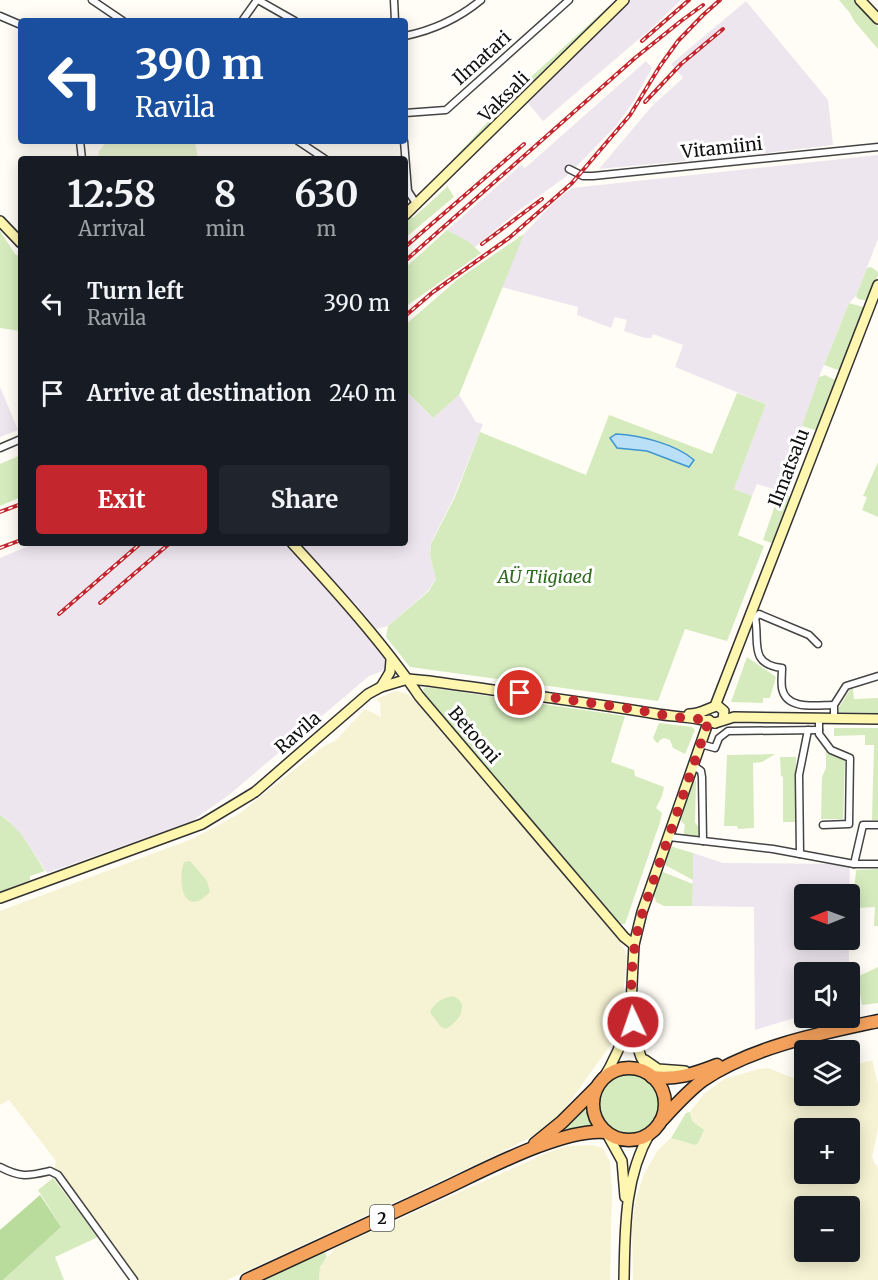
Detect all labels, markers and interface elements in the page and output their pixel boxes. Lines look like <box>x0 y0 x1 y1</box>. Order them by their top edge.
street label: Ilmatari <box>448 25 516 90</box>
text: 390 m <box>135 38 264 90</box>
icon: left <box>36 42 114 120</box>
street label: Vaksali <box>473 66 534 128</box>
text: Ravila <box>135 90 215 124</box>
street label: Vitamiini <box>679 132 764 163</box>
text: 12:58 <box>67 172 156 217</box>
text: 8 <box>214 172 236 217</box>
text: 630 <box>294 172 359 217</box>
text: Arrival <box>78 216 145 241</box>
text: min <box>205 216 245 241</box>
text: m <box>317 216 336 241</box>
text: Turn left <box>87 277 184 305</box>
icon: left <box>36 287 69 320</box>
text: 390 m <box>323 289 390 317</box>
text: Ravila <box>87 305 146 330</box>
icon: arrive <box>36 377 69 410</box>
text: Arrive at destination <box>87 379 311 407</box>
text: 240 m <box>329 379 396 407</box>
street label: Ilmatsalu <box>763 425 814 510</box>
button: Exit <box>36 465 207 534</box>
button: Share <box>219 465 390 534</box>
park label: AÜ Tiigiaed <box>496 565 593 588</box>
pin <box>494 667 545 718</box>
icon: arrive <box>503 676 536 709</box>
street label: Betooni <box>443 702 505 768</box>
street label: Ravila <box>270 706 326 759</box>
north arrow <box>794 884 860 950</box>
map controls <box>794 884 860 1262</box>
button: sound <box>794 962 860 1028</box>
position arrow <box>601 990 665 1054</box>
button: layers <box>794 1040 860 1106</box>
button: + <box>794 1118 860 1184</box>
button: − <box>794 1196 860 1262</box>
road number: 2 <box>370 1205 394 1231</box>

